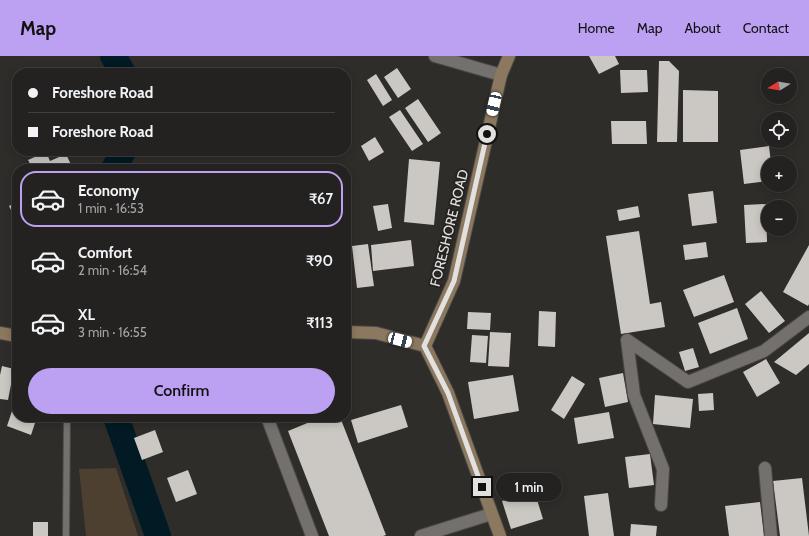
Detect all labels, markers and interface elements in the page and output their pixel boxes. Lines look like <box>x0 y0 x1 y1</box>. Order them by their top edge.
text: Map <box>20 17 56 40</box>
text: Home <box>578 19 615 37</box>
text: Map <box>637 19 662 37</box>
text: About <box>684 19 721 37</box>
text: Contact <box>743 19 789 37</box>
north arrow <box>761 68 797 104</box>
map controls <box>761 68 797 236</box>
text: Foreshore Road <box>52 84 153 102</box>
car <box>485 91 503 117</box>
button: locate <box>761 112 797 148</box>
text: Foreshore Road <box>52 123 153 141</box>
route start <box>478 125 496 143</box>
button: + <box>761 156 797 192</box>
street label: FORESHORE ROAD <box>426 167 472 289</box>
icon: car <box>30 181 66 217</box>
text: Economy <box>78 182 139 200</box>
text: ₹67 <box>309 190 333 208</box>
text: 1 min · 16:53 <box>78 200 144 216</box>
button: − <box>761 200 797 236</box>
icon: car <box>30 243 66 279</box>
text: Comfort <box>78 244 132 262</box>
text: ₹90 <box>306 252 333 270</box>
text: 2 min · 16:54 <box>78 262 147 278</box>
icon: car <box>30 305 66 341</box>
text: XL <box>78 306 95 324</box>
text: ₹113 <box>306 314 333 332</box>
text: 3 min · 16:55 <box>78 324 147 340</box>
car <box>387 331 413 349</box>
button: Confirm <box>28 368 335 414</box>
callout: 1 min <box>496 473 562 501</box>
route end <box>473 478 491 496</box>
text: 1 min <box>514 479 544 495</box>

